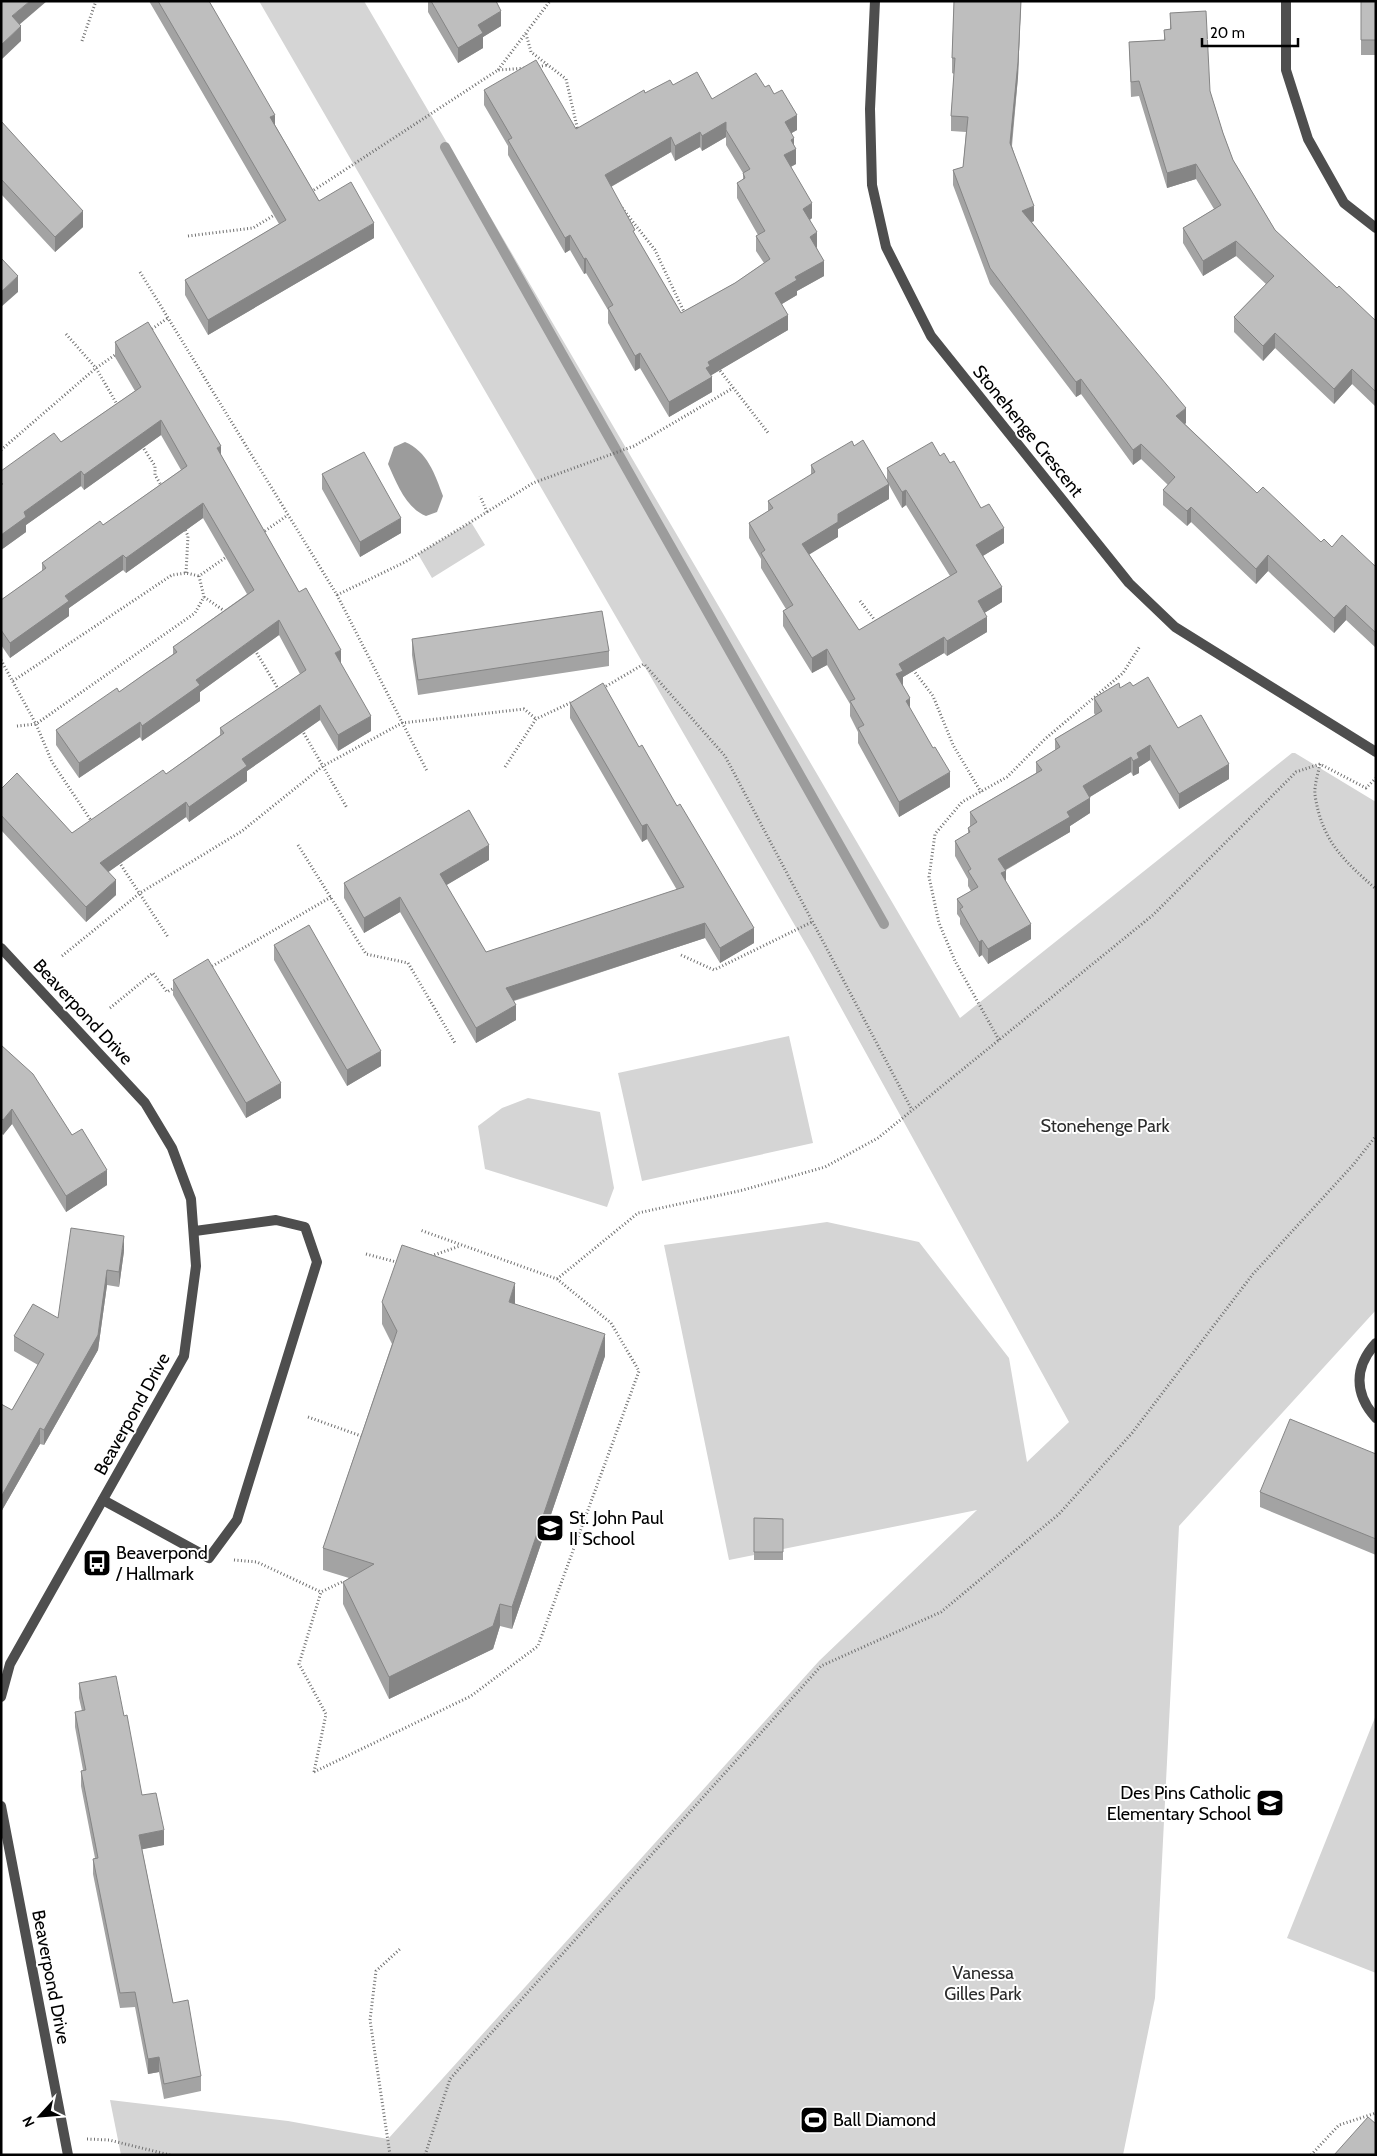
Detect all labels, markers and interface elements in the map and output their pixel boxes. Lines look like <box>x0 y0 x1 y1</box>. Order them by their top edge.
scale bar <box>1202 15 1298 47</box>
text: 20 m <box>1210 24 1245 42</box>
street label: Stonehenge Crescent <box>968 361 1088 501</box>
street label: Beaverpond Drive <box>28 955 138 1069</box>
park label: Stonehenge Park <box>1040 1115 1170 1137</box>
street label: Beaverpond Drive <box>89 1349 175 1479</box>
place label: St. John Paul II School <box>569 1507 664 1550</box>
school or university icon: St. John Paul II School <box>535 1513 565 1543</box>
place label: Beaverpond / Hallmark <box>115 1542 208 1585</box>
bus stop icon: Beaverpond / Hallmark <box>82 1548 112 1578</box>
place label: Des Pins Catholic Elementary School <box>1107 1782 1252 1825</box>
school or university icon: Des Pins Catholic Elementary School <box>1255 1788 1285 1818</box>
street label: Beaverpond Drive <box>27 1908 75 2046</box>
park label: Vanessa Gilles Park <box>944 1962 1023 2005</box>
north arrow <box>15 2091 65 2141</box>
sports icon: Ball Diamond <box>799 2105 829 2135</box>
place label: Ball Diamond <box>833 2109 936 2131</box>
text: N <box>18 2113 39 2130</box>

